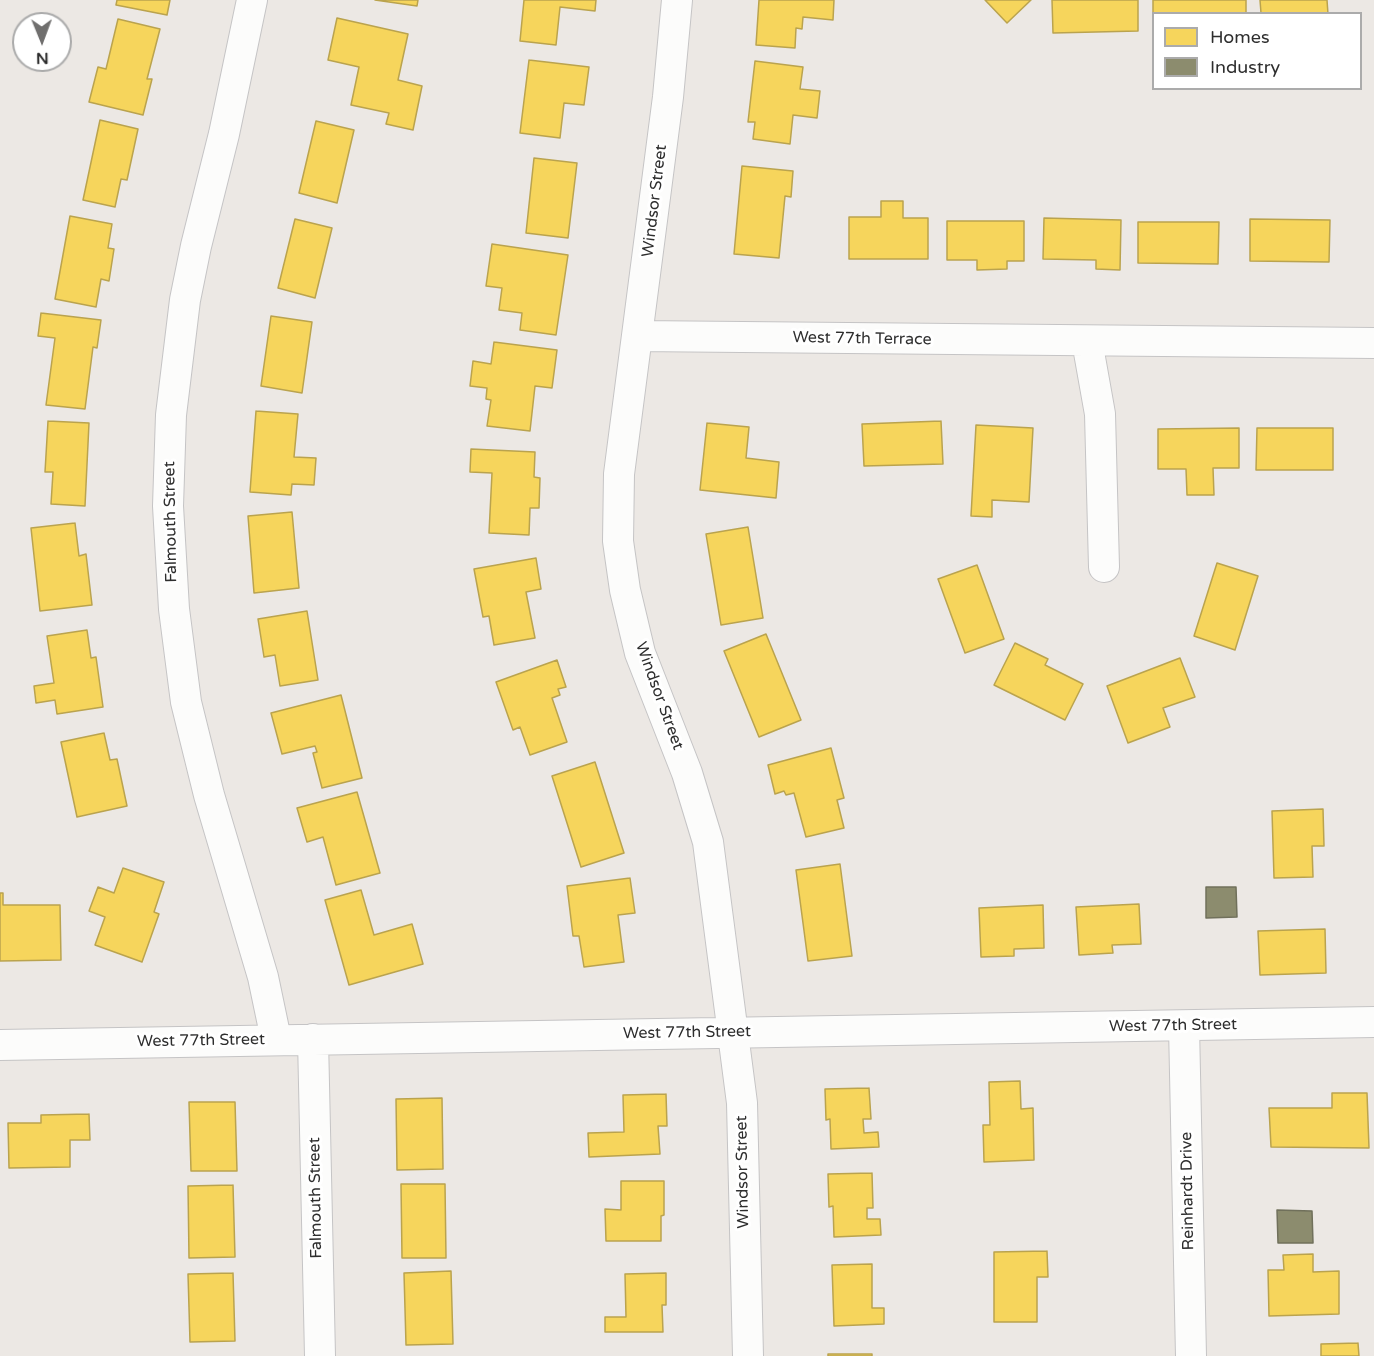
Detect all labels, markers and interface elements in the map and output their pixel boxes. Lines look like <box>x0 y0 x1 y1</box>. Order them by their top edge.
north arrow <box>12 12 72 72</box>
legend <box>1152 12 1362 90</box>
text: Homes <box>1210 26 1270 48</box>
text: N <box>36 48 49 68</box>
text: Industry <box>1210 56 1280 78</box>
street label: Windsor Street <box>639 144 671 258</box>
street label: West 77th Terrace <box>792 328 932 350</box>
street label: Falmouth Street <box>160 461 182 583</box>
street label: Windsor Street <box>631 639 687 753</box>
street label: West 77th Street <box>1109 1015 1237 1037</box>
street label: West 77th Street <box>623 1022 751 1044</box>
street label: West 77th Street <box>137 1030 265 1052</box>
street label: Windsor Street <box>732 1115 754 1229</box>
street label: Reinhardt Drive <box>1177 1132 1199 1250</box>
street label: Falmouth Street <box>305 1137 327 1259</box>

